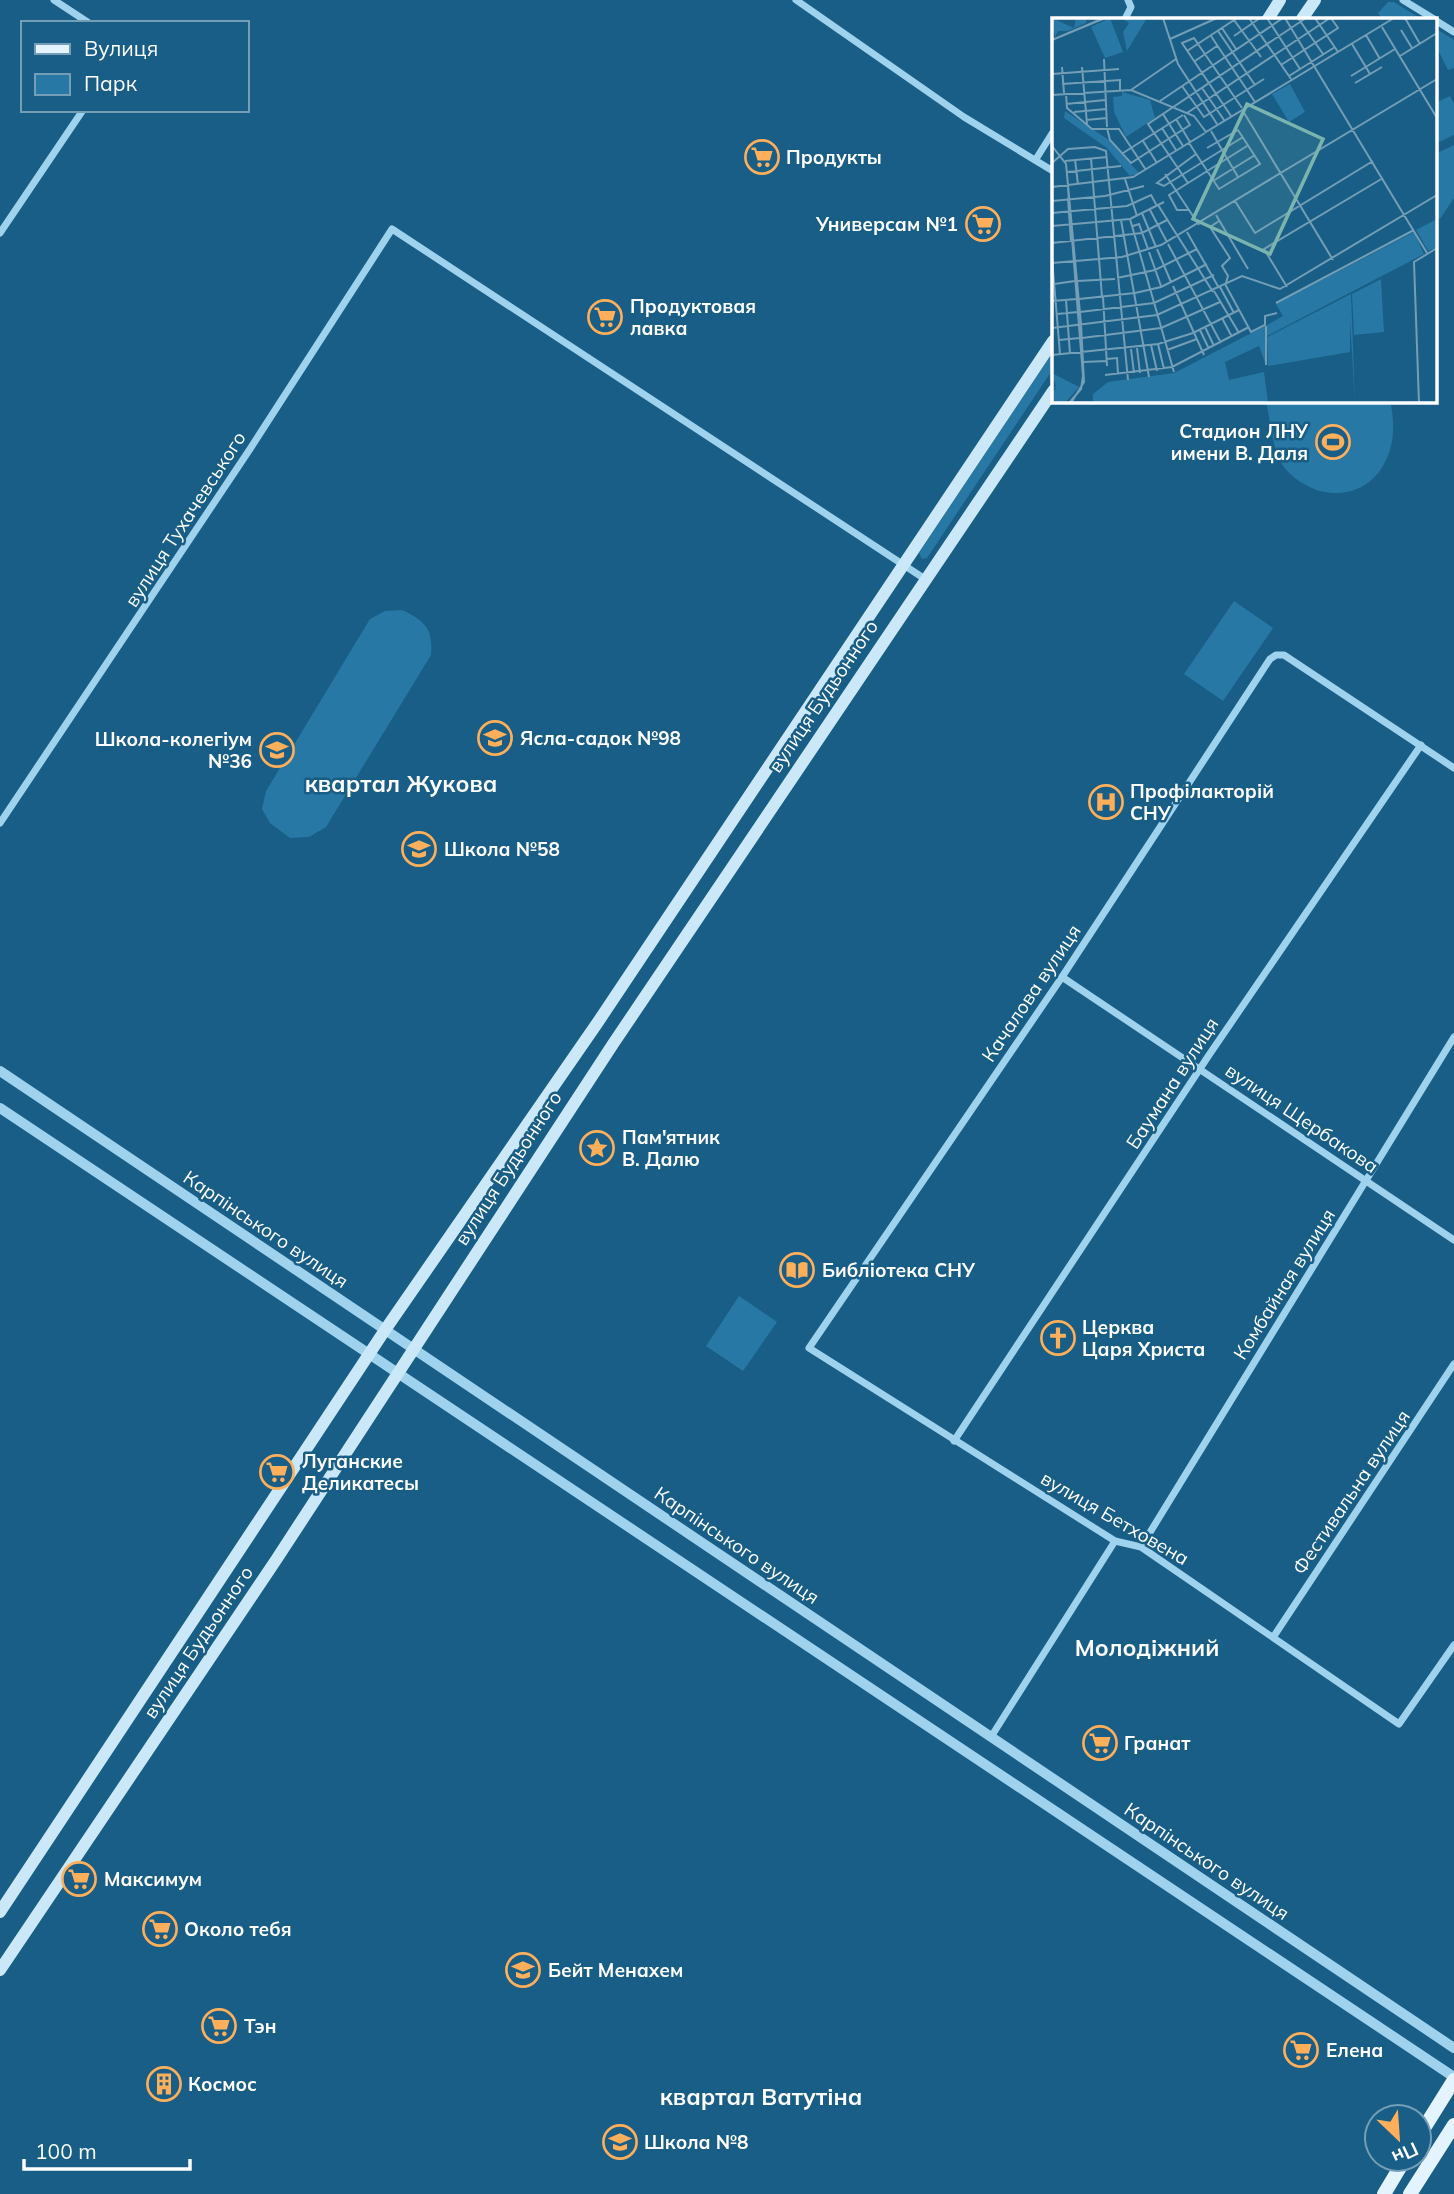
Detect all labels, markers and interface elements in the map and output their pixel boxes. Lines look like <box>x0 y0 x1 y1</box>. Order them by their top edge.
inset map <box>1052 18 1436 402</box>
legend <box>21 21 248 112</box>
text: Вулиця <box>84 35 158 61</box>
text: Парк <box>84 70 138 96</box>
supermarket icon: Продукты <box>743 138 781 176</box>
place label: Продукты <box>786 145 882 169</box>
supermarket icon: Универсам №1 <box>964 205 1002 243</box>
place label: Универсам №1 <box>815 212 958 236</box>
place label: Продуктовая лавка <box>630 294 756 340</box>
supermarket icon: Продуктовая лавка <box>586 298 624 336</box>
place label: Стадион ЛНУ имени В. Даля <box>1171 419 1309 465</box>
sports icon: Стадион ЛНУ имени В. Даля <box>1314 423 1352 461</box>
street label: вулиця Тухачевського <box>119 427 251 611</box>
street label: вулиця Будьонного <box>763 615 883 777</box>
school or university icon: Ясла-садок №98 <box>476 719 514 757</box>
place label: Ясла-садок №98 <box>520 726 681 750</box>
place label: Школа-колегіум №36 <box>95 727 252 773</box>
school or university icon: Школа-колегіум №36 <box>258 731 296 769</box>
district label: квартал Жукова <box>305 769 497 798</box>
place label: Профілакторій СНУ <box>1130 779 1274 825</box>
hospital icon: Профілакторій СНУ <box>1087 783 1125 821</box>
school or university icon: Школа №58 <box>400 830 438 868</box>
place label: Школа №58 <box>444 837 560 861</box>
street label: Качалова вулиця <box>976 920 1086 1066</box>
street label: Баумана вулиця <box>1121 1013 1223 1153</box>
street label: вулиця Щербакова <box>1221 1058 1383 1178</box>
street label: вулиця Будьонного <box>449 1086 567 1250</box>
place label: Пам'ятник В. Далю <box>622 1125 720 1171</box>
place icon: Пам'ятник В. Далю <box>578 1129 616 1167</box>
street label: Карпінського вулиця <box>179 1165 353 1293</box>
street label: Комбайная вулиця <box>1228 1204 1340 1364</box>
library icon: Библіотека СНУ <box>778 1251 816 1289</box>
place label: Библіотека СНУ <box>822 1258 976 1282</box>
place label: Церква Царя Христа <box>1082 1315 1205 1361</box>
church icon: Церква Царя Христа <box>1039 1319 1077 1357</box>
street label: Фестивальна вулиця <box>1287 1405 1415 1579</box>
place label: Луганские Деликатесы <box>302 1449 419 1495</box>
supermarket icon: Луганские Деликатесы <box>258 1453 296 1491</box>
street label: вулиця Бетховена <box>1037 1466 1193 1570</box>
street label: Карпінського вулиця <box>650 1481 824 1609</box>
street label: вулиця Будьонного <box>138 1561 258 1723</box>
district label: Молодіжний <box>1075 1633 1219 1662</box>
supermarket icon: Гранат <box>1081 1724 1119 1762</box>
place label: Гранат <box>1124 1731 1191 1755</box>
street label: Карпінського вулиця <box>1120 1797 1294 1925</box>
supermarket icon: Максимум <box>60 1860 98 1898</box>
place label: Максимум <box>104 1867 202 1891</box>
supermarket icon: Около тебя <box>141 1910 179 1948</box>
place label: Около тебя <box>184 1917 292 1941</box>
school or university icon: Бейт Менахем <box>504 1951 542 1989</box>
place label: Бейт Менахем <box>548 1958 683 1982</box>
supermarket icon: Тэн <box>200 2007 238 2045</box>
place label: Тэн <box>244 2014 277 2038</box>
supermarket icon: Елена <box>1282 2031 1320 2069</box>
place label: Елена <box>1326 2038 1383 2062</box>
building icon: Космос <box>145 2065 183 2103</box>
place label: Космос <box>188 2072 257 2096</box>
district label: квартал Ватутіна <box>660 2082 862 2111</box>
north arrow <box>1363 2103 1433 2173</box>
school or university icon: Школа №8 <box>601 2123 639 2161</box>
scale bar <box>24 2128 191 2172</box>
place label: Школа №8 <box>644 2130 748 2154</box>
text: Пн <box>1388 2137 1422 2170</box>
text: 100 m <box>35 2138 97 2164</box>

